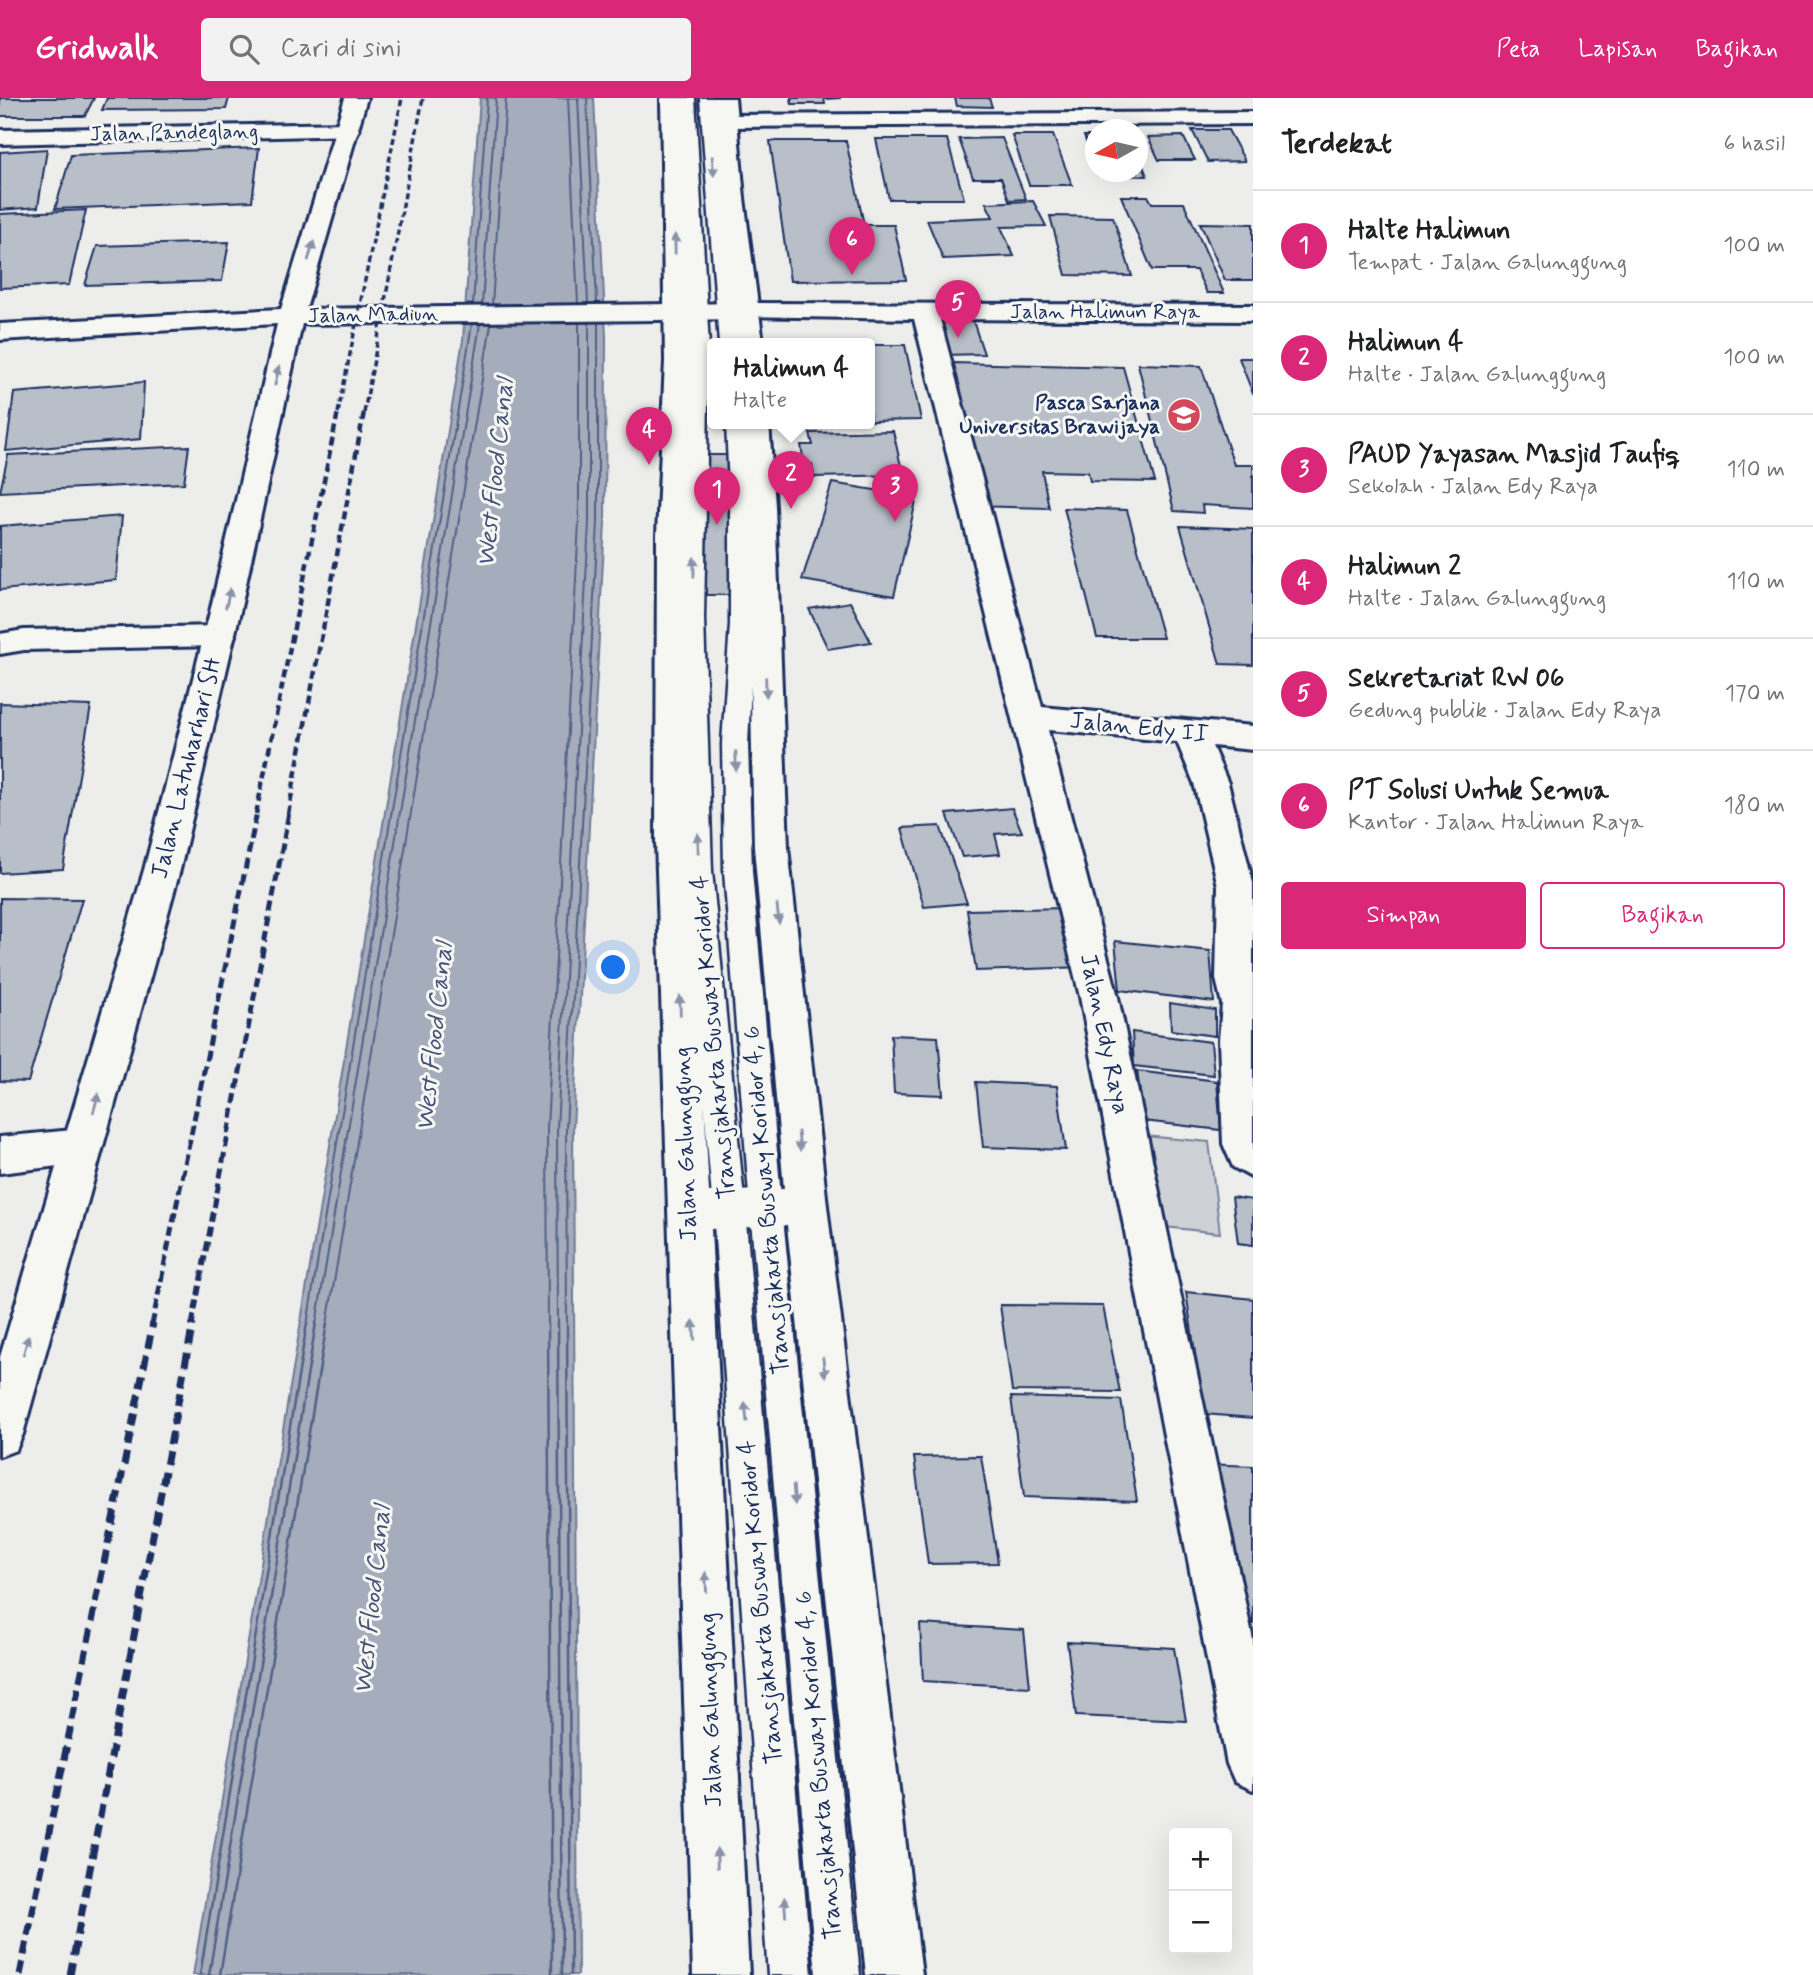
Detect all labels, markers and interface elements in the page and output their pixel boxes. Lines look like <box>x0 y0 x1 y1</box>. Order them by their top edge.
search box <box>201 18 691 81</box>
text: Gridwalk <box>35 27 159 71</box>
icon: search <box>225 30 263 68</box>
text: Cari di sini <box>281 32 402 66</box>
text: Peta <box>1497 34 1540 65</box>
text: Lapisan <box>1578 34 1657 65</box>
text: Bagikan <box>1695 34 1778 65</box>
street label: Jalan Pandeglang <box>90 118 258 148</box>
north arrow <box>1085 119 1148 182</box>
text: Terdekat <box>1281 124 1392 163</box>
text: 6 hasil <box>1724 129 1785 159</box>
one-way arrow <box>708 155 719 177</box>
text: Halte Halimun <box>1348 214 1511 248</box>
pin: 6 <box>829 217 875 275</box>
text: 1 <box>1299 231 1309 261</box>
text: 100 m <box>1723 231 1785 261</box>
one-way arrow <box>669 232 681 254</box>
one-way arrow <box>306 241 316 262</box>
text: Tempat · Jalan Galunggung <box>1348 248 1627 278</box>
pin: 5 <box>935 280 981 338</box>
street label: Jalan Halimun Raya <box>1010 298 1200 326</box>
street label: Jalan Madiun <box>307 300 439 330</box>
text: Halimun 4 <box>1348 326 1463 360</box>
popup <box>707 338 875 429</box>
text: 2 <box>1298 343 1310 373</box>
text: 100 m <box>1723 343 1785 373</box>
text: Halimun 4 <box>733 352 849 386</box>
text: Halte · Jalan Galunggung <box>1348 360 1606 390</box>
one-way arrow <box>272 365 283 387</box>
water label: West Flood Canal <box>469 373 523 569</box>
text: Halte <box>733 386 787 416</box>
place label: Pasca Sarjana Universitas Brawijaya <box>959 389 1160 441</box>
school or university icon: Pasca Sarjana Universitas Brawijaya <box>1165 396 1203 434</box>
pin: 4 <box>626 407 672 465</box>
text: PAUD Yayasan Masjid Taufiq <box>1348 438 1680 472</box>
pin: 2 <box>768 451 814 509</box>
text: 3 <box>1299 455 1309 485</box>
text: 110 m <box>1726 455 1785 485</box>
pin: 3 <box>872 464 918 522</box>
pin: 1 <box>694 467 740 525</box>
text: Sekolah · Jalan Edy Raya <box>1348 472 1598 502</box>
text: Halimun 2 <box>1348 550 1461 584</box>
one-way arrow <box>688 555 699 577</box>
text: 4 <box>1297 567 1311 597</box>
text: 110 m <box>1726 567 1785 597</box>
text: Halte · Jalan Galunggung <box>1348 584 1606 614</box>
one-way arrow <box>223 587 234 609</box>
street label: Jalan Latuharhari SH <box>145 654 230 882</box>
text: Sekretariat RW 06 <box>1348 662 1564 696</box>
one-way arrow <box>761 676 772 698</box>
text: 5 <box>1297 679 1311 709</box>
text: 170 m <box>1725 679 1785 709</box>
text: Gedung publik · Jalan Edy Raya <box>1348 696 1662 726</box>
street label: Jalan Edy II <box>1068 705 1210 751</box>
one-way arrow <box>730 750 741 772</box>
text: PT Solusi Untuk Semua <box>1348 774 1609 808</box>
text: 6 <box>1298 791 1310 821</box>
text: 180 m <box>1724 791 1785 821</box>
text: Kantor · Jalan Halimun Raya <box>1348 808 1643 838</box>
one-way arrow <box>692 832 703 854</box>
street label: Transjakarta Busway Koridor 4 <box>684 874 744 1200</box>
button: Simpan <box>1281 882 1526 949</box>
button: Bagikan <box>1540 882 1785 949</box>
one-way arrow <box>772 904 783 926</box>
water label: West Flood Canal <box>408 937 462 1133</box>
your location <box>596 950 630 984</box>
street label: Jalan Edy Raya <box>1072 951 1136 1117</box>
one-way arrow <box>674 993 685 1015</box>
street label: Transjakarta Busway Koridor 4, 6 <box>736 1024 798 1376</box>
street label: Jalan Galunggung <box>667 1046 708 1242</box>
one-way arrow <box>91 1092 101 1113</box>
one-way arrow <box>794 1130 805 1152</box>
one-way arrow <box>689 1319 700 1341</box>
one-way arrow <box>21 1334 31 1355</box>
one-way arrow <box>819 1356 830 1378</box>
one-way arrow <box>740 1400 751 1422</box>
street label: Transjakarta Busway Koridor 4 <box>731 1439 791 1765</box>
one-way arrow <box>789 1484 800 1506</box>
water label: West Flood Canal <box>346 1500 400 1696</box>
one-way arrow <box>700 1570 711 1592</box>
street label: Transjakarta Busway Koridor 4, 6 <box>788 1589 850 1941</box>
street label: Jalan Galunggung <box>692 1612 733 1808</box>
map controls <box>1169 1828 1232 1954</box>
button: + <box>1169 1828 1232 1891</box>
one-way arrow <box>712 1847 723 1869</box>
button: − <box>1169 1891 1232 1954</box>
one-way arrow <box>780 1896 791 1918</box>

